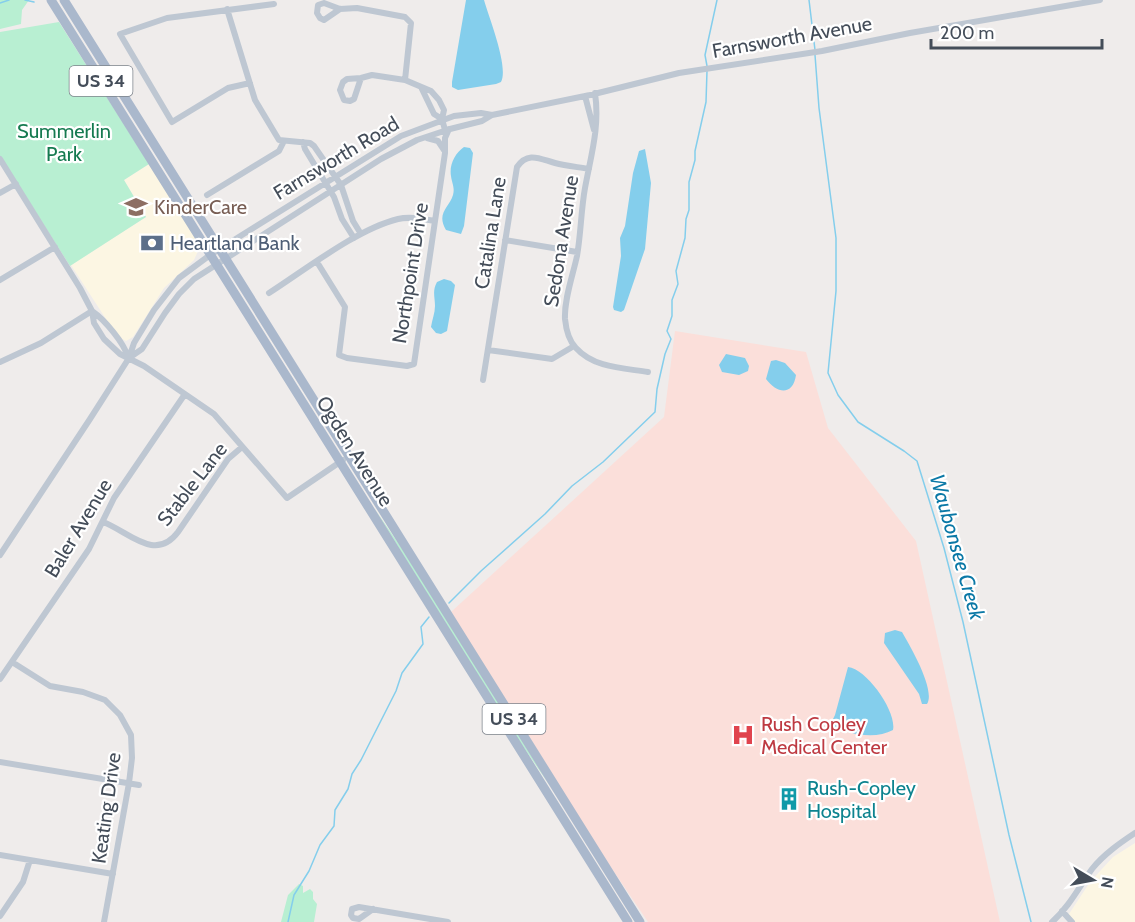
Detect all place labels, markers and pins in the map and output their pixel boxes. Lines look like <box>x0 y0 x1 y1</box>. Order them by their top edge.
school or university icon: KinderCare <box>123 194 149 220</box>
place label: KinderCare <box>154 195 247 219</box>
bank icon: Heartland Bank <box>139 230 165 256</box>
place label: Heartland Bank <box>170 231 300 255</box>
place label: Rush Copley Medical Center <box>761 712 888 759</box>
hospital icon: Rush Copley Medical Center <box>730 722 756 748</box>
place label: Rush-Copley Hospital <box>807 776 916 823</box>
building icon: Rush-Copley Hospital <box>776 786 802 812</box>

